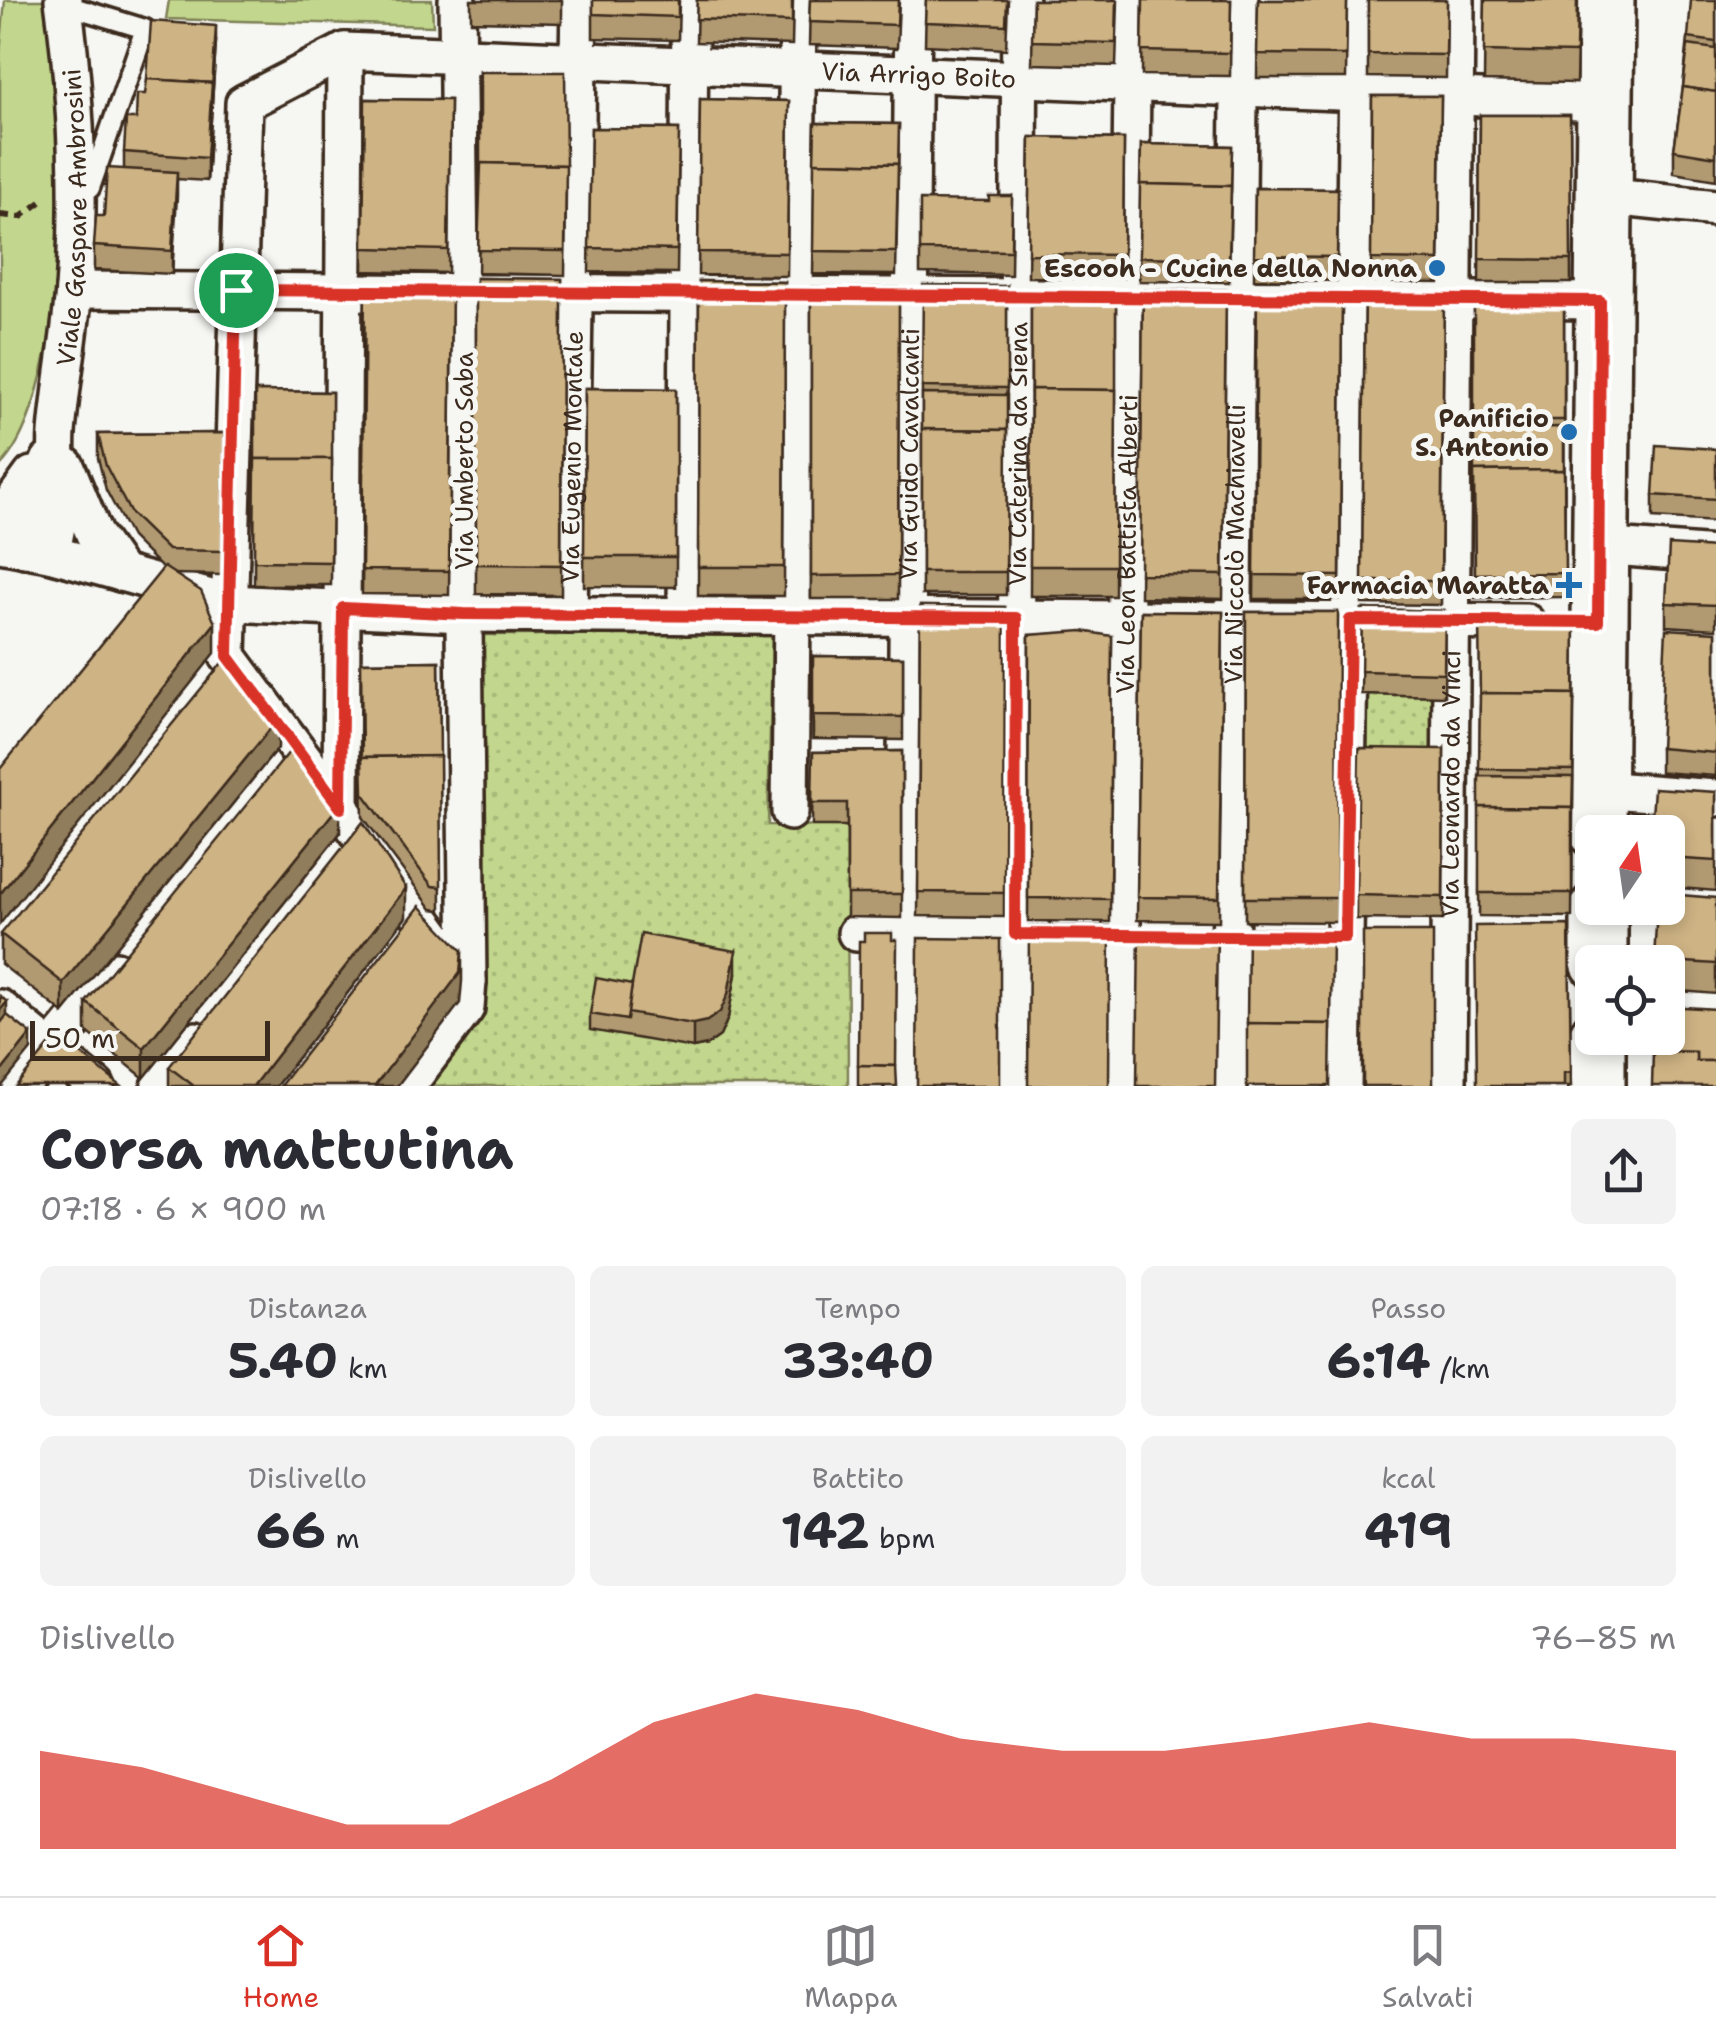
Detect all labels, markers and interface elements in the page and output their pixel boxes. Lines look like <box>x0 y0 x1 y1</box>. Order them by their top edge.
street label: Via Arrigo Boito <box>821 54 1017 96</box>
street label: Viale Gaspare Ambrosini <box>48 67 94 368</box>
pin <box>194 248 279 333</box>
place label: Escooh - Cucine della Nonna <box>1044 251 1417 285</box>
marker: Escooh - Cucine della Nonna <box>1426 257 1448 279</box>
icon: arrive <box>209 263 264 318</box>
street label: Via Caterina da Siena <box>1000 321 1035 586</box>
street label: Via Guido Cavalcanti <box>891 328 927 580</box>
street label: Via Eugenio Montale <box>553 330 591 584</box>
street label: Via Umberto Saba <box>447 351 481 570</box>
street label: Via Leon Battista Alberti <box>1108 394 1145 694</box>
place label: Panificio S. Antonio <box>1415 401 1549 464</box>
street label: Via Niccolò Machiavelli <box>1216 404 1253 684</box>
marker: Panificio S. Antonio <box>1558 421 1580 443</box>
place label: Farmacia Maratta <box>1306 568 1549 602</box>
marker: Farmacia Maratta <box>1558 574 1580 596</box>
street label: Via Leonardo da Vinci <box>1432 650 1468 918</box>
north arrow <box>1575 815 1685 925</box>
map controls <box>1575 815 1685 1055</box>
button: locate <box>1575 945 1685 1055</box>
scale bar <box>30 1016 270 1060</box>
text: 50 m <box>45 1019 115 1057</box>
text: Corsa mattutina <box>40 1112 514 1186</box>
button: share <box>1571 1119 1676 1224</box>
text: 07:18 · 6 × 900 m <box>40 1187 326 1230</box>
text: Distanza <box>248 1289 367 1327</box>
text: Tempo <box>815 1289 901 1327</box>
text: Passo <box>1370 1289 1446 1327</box>
text: 5.40 <box>228 1327 338 1394</box>
text: 33:40 <box>782 1327 934 1394</box>
text: 6:14 <box>1327 1327 1430 1394</box>
text: km <box>338 1349 388 1387</box>
text: /km <box>1430 1349 1490 1387</box>
text: Dislivello <box>248 1459 367 1497</box>
text: Battito <box>812 1459 904 1497</box>
text: kcal <box>1381 1459 1436 1497</box>
text: 66 <box>256 1497 326 1564</box>
text: 142 <box>781 1497 870 1564</box>
text: 419 <box>1364 1497 1453 1564</box>
text: m <box>326 1519 360 1557</box>
text: bpm <box>870 1519 935 1557</box>
text: Dislivello <box>40 1616 176 1659</box>
text: 76–85 m <box>1530 1616 1676 1659</box>
tab: Home <box>242 1918 319 2016</box>
tab: Mappa <box>804 1918 897 2016</box>
tab: Salvati <box>1382 1918 1474 2016</box>

